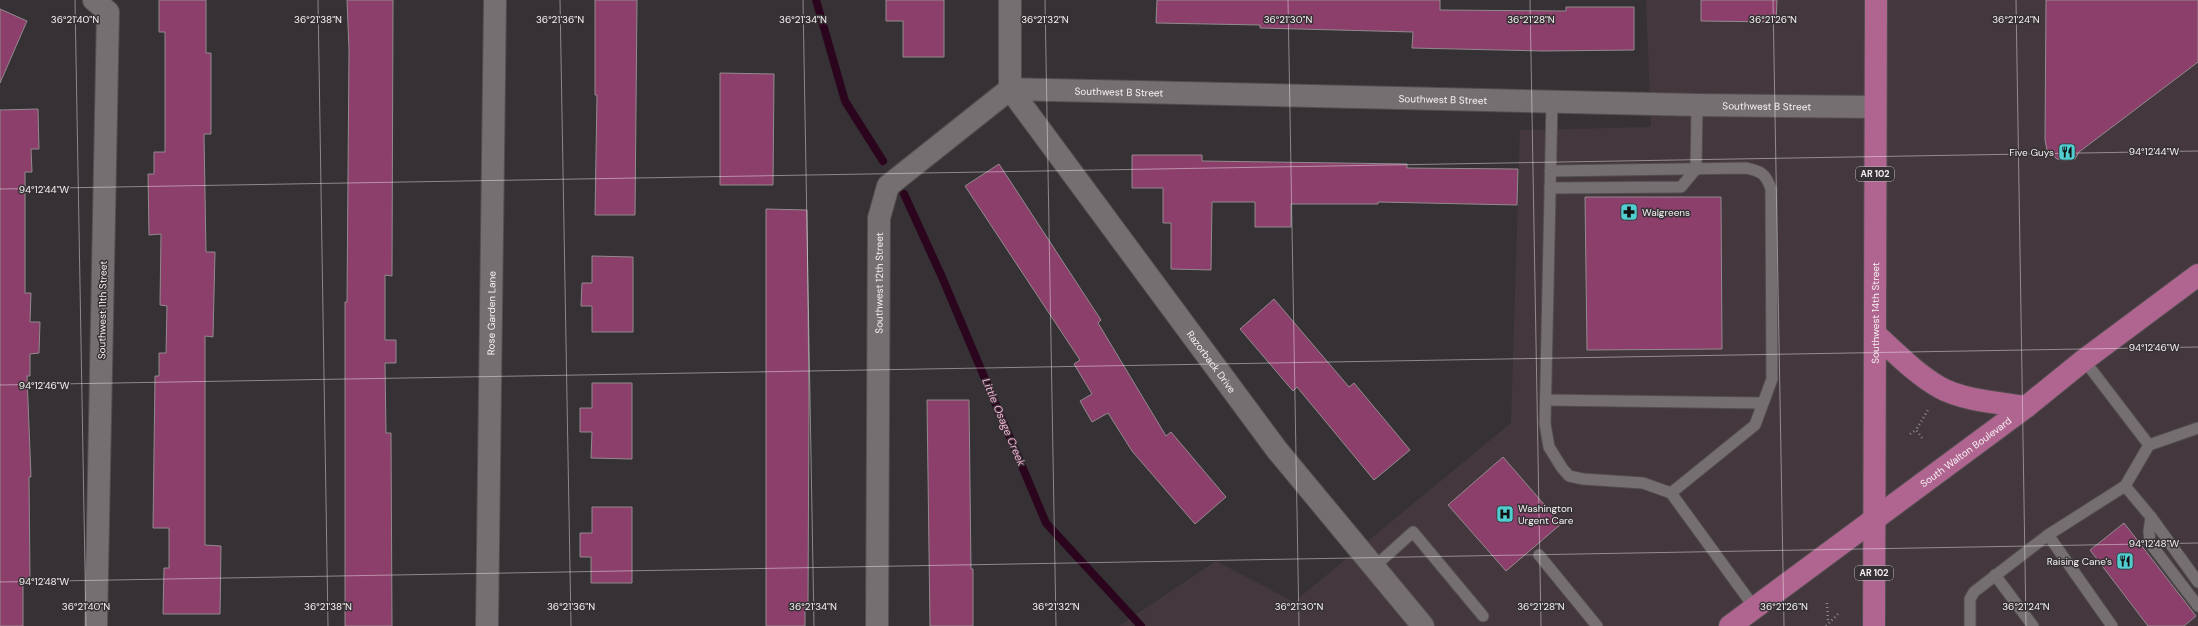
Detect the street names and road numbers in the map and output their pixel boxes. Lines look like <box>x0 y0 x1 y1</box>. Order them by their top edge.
street label: Southwest B Street <box>1074 85 1164 100</box>
street label: Southwest B Street <box>1398 92 1487 107</box>
street label: Southwest B Street <box>1722 99 1811 113</box>
road number: AR 102 <box>1856 167 1894 181</box>
street label: Southwest 12th Street <box>872 232 886 334</box>
street label: Southwest 11th Street <box>95 261 110 359</box>
street label: Southwest 14th Street <box>1869 262 1882 364</box>
street label: Rose Garden Lane <box>484 271 499 355</box>
street label: Razorback Drive <box>1184 328 1239 396</box>
street label: South Walton Boulevard <box>1918 414 2014 490</box>
road number: AR 102 <box>1855 566 1893 580</box>

